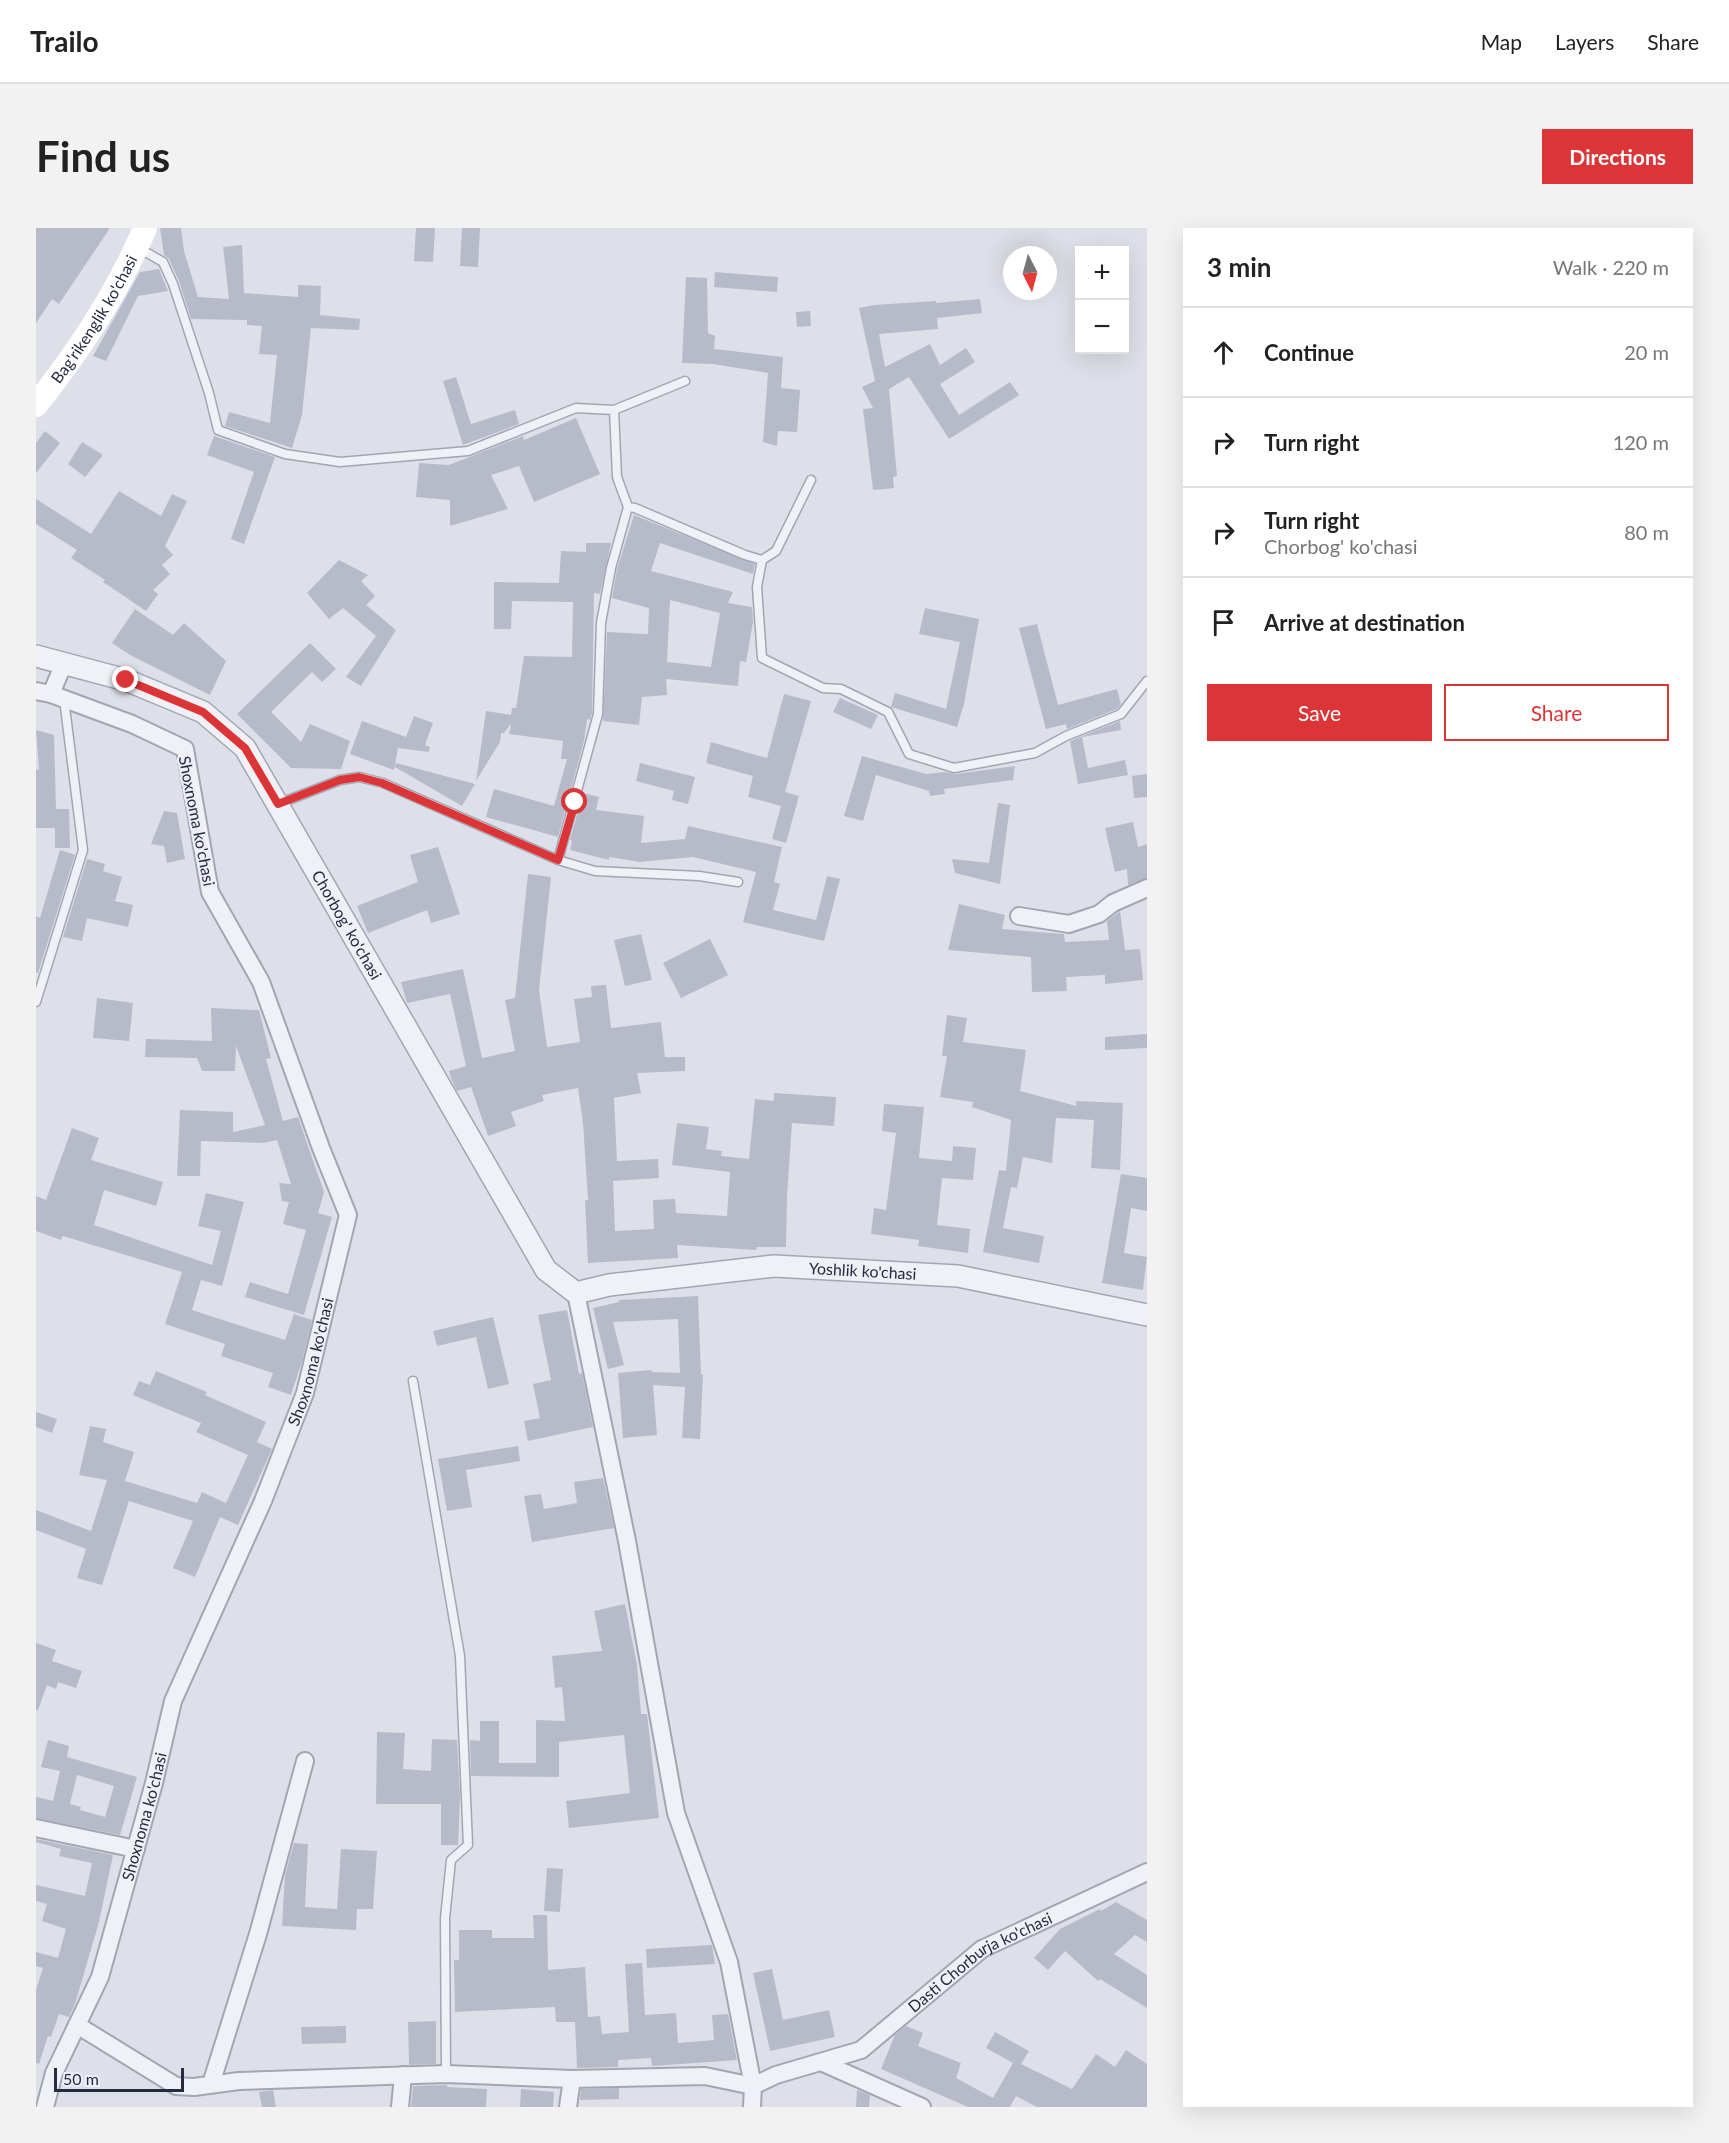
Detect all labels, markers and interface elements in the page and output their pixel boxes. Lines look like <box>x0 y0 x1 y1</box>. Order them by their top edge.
text: Trailo <box>30 24 99 58</box>
text: Map <box>1481 29 1522 54</box>
text: Layers <box>1555 29 1614 54</box>
text: Share <box>1647 29 1699 54</box>
button: Directions <box>1542 129 1693 184</box>
text: Find us <box>36 131 170 181</box>
north arrow <box>1003 246 1057 300</box>
map controls <box>1075 246 1129 354</box>
button: + <box>1075 246 1129 300</box>
text: 3 min <box>1207 251 1271 283</box>
street label: Bag'rikenglik ko'chasi <box>47 252 140 386</box>
text: Walk · 220 m <box>1553 255 1669 279</box>
button: − <box>1075 300 1129 354</box>
icon: ahead <box>1207 336 1240 369</box>
text: Continue <box>1264 339 1354 366</box>
text: 20 m <box>1624 340 1669 364</box>
icon: right <box>1207 426 1240 459</box>
text: Turn right <box>1264 429 1359 456</box>
text: 120 m <box>1613 430 1669 454</box>
text: Turn right <box>1264 507 1359 534</box>
icon: right <box>1207 516 1240 549</box>
text: 80 m <box>1624 520 1669 544</box>
text: Chorbog' ko'chasi <box>1264 534 1418 558</box>
icon: arrive <box>1207 606 1240 639</box>
text: Arrive at destination <box>1264 609 1465 636</box>
route end <box>112 666 138 692</box>
button: Save <box>1207 684 1432 741</box>
button: Share <box>1444 684 1669 741</box>
street label: Shoxnoma ko'chasi <box>176 754 219 888</box>
route start <box>561 788 587 814</box>
street label: Chorbog' ko'chasi <box>308 867 386 983</box>
street label: Yoshlik ko'chasi <box>808 1258 917 1283</box>
street label: Shoxnoma ko'chasi <box>283 1296 337 1428</box>
street label: Shoxnoma ko'chasi <box>117 1750 170 1883</box>
street label: Dasti Chorburja ko'chasi <box>904 1908 1055 2016</box>
scale bar <box>54 2065 184 2092</box>
text: 50 m <box>63 2069 99 2088</box>

